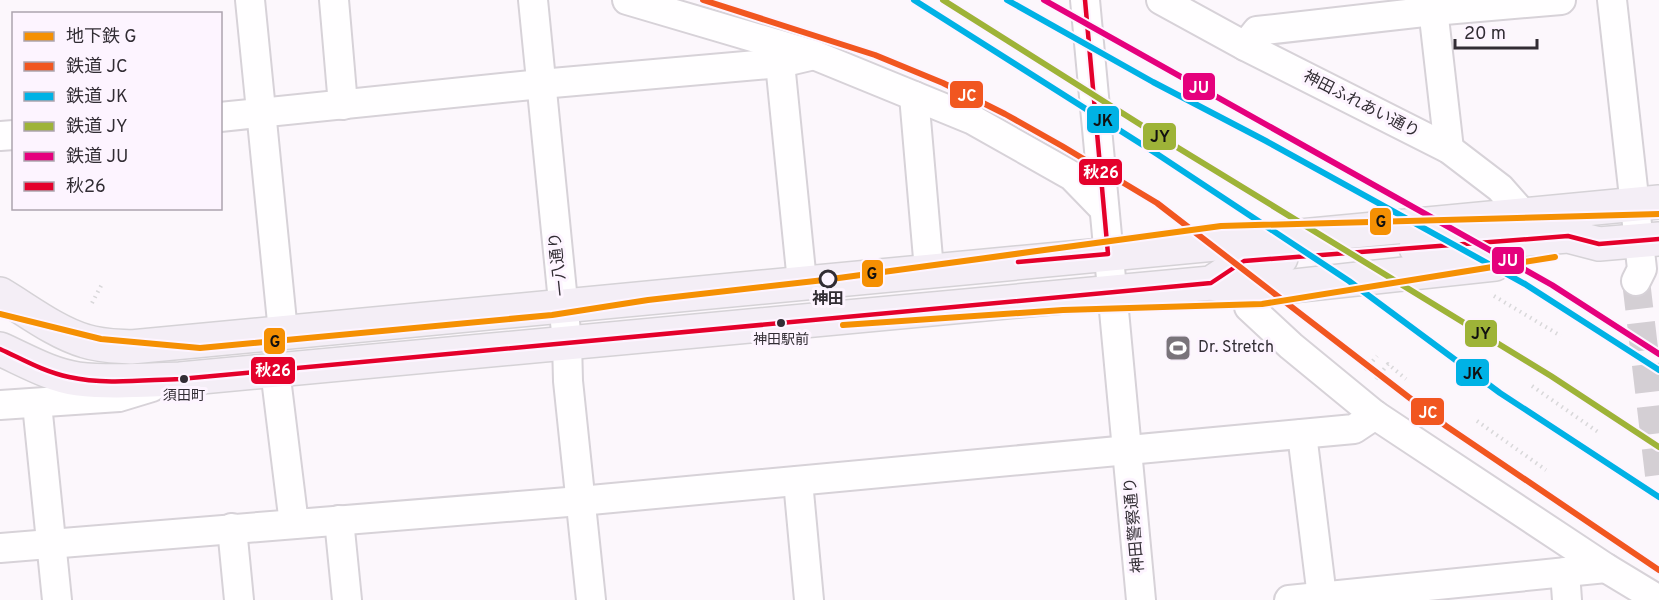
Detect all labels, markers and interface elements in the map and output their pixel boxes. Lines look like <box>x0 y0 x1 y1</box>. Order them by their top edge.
legend <box>12 12 222 210</box>
scale bar <box>1455 12 1538 50</box>
text: 20 m <box>1464 23 1506 46</box>
text: 地下鉄 G <box>66 26 137 49</box>
text: 鉄道 JC <box>66 56 128 79</box>
street label: 神田ふれあい通り <box>1299 67 1423 143</box>
line badge: JU <box>1182 72 1216 101</box>
text: JU <box>1189 79 1209 99</box>
line badge: JC <box>949 80 984 109</box>
text: 鉄道 JK <box>66 86 128 109</box>
text: JC <box>957 87 977 107</box>
line badge: JK <box>1086 105 1120 134</box>
text: JK <box>1093 112 1113 132</box>
text: 鉄道 JY <box>66 116 128 139</box>
line badge: JY <box>1142 122 1177 151</box>
text: JY <box>1150 128 1170 148</box>
text: 鉄道 JU <box>66 146 128 169</box>
line badge: 秋26 <box>1078 158 1123 186</box>
text: 秋26 <box>1083 164 1119 184</box>
text: 秋26 <box>66 176 106 199</box>
line badge: G <box>1369 207 1392 236</box>
text: G <box>1376 213 1386 233</box>
street label: 一八通り <box>546 231 572 297</box>
line badge: JU <box>1491 246 1525 275</box>
text: JU <box>1498 252 1518 272</box>
line badge: G <box>861 259 884 288</box>
text: G <box>867 265 877 285</box>
marker: 神田 <box>819 270 837 288</box>
place label: 神田 <box>812 289 844 310</box>
marker: 神田駅前 <box>775 317 787 329</box>
line badge: JY <box>1464 319 1498 348</box>
text: JY <box>1471 325 1491 345</box>
line badge: G <box>263 327 286 355</box>
place label: 神田駅前 <box>753 331 809 349</box>
text: G <box>270 333 280 353</box>
sports icon: Dr. Stretch <box>1163 333 1193 363</box>
place label: Dr. Stretch <box>1198 338 1274 358</box>
line badge: 秋26 <box>250 356 296 385</box>
line badge: JK <box>1455 358 1490 387</box>
text: 秋26 <box>255 362 291 382</box>
text: JK <box>1463 365 1483 385</box>
marker: 須田町 <box>178 373 190 385</box>
place label: 須田町 <box>163 388 205 405</box>
line badge: JC <box>1410 397 1445 426</box>
text: JC <box>1418 404 1438 424</box>
street label: 神田警察通り <box>1121 476 1149 574</box>

